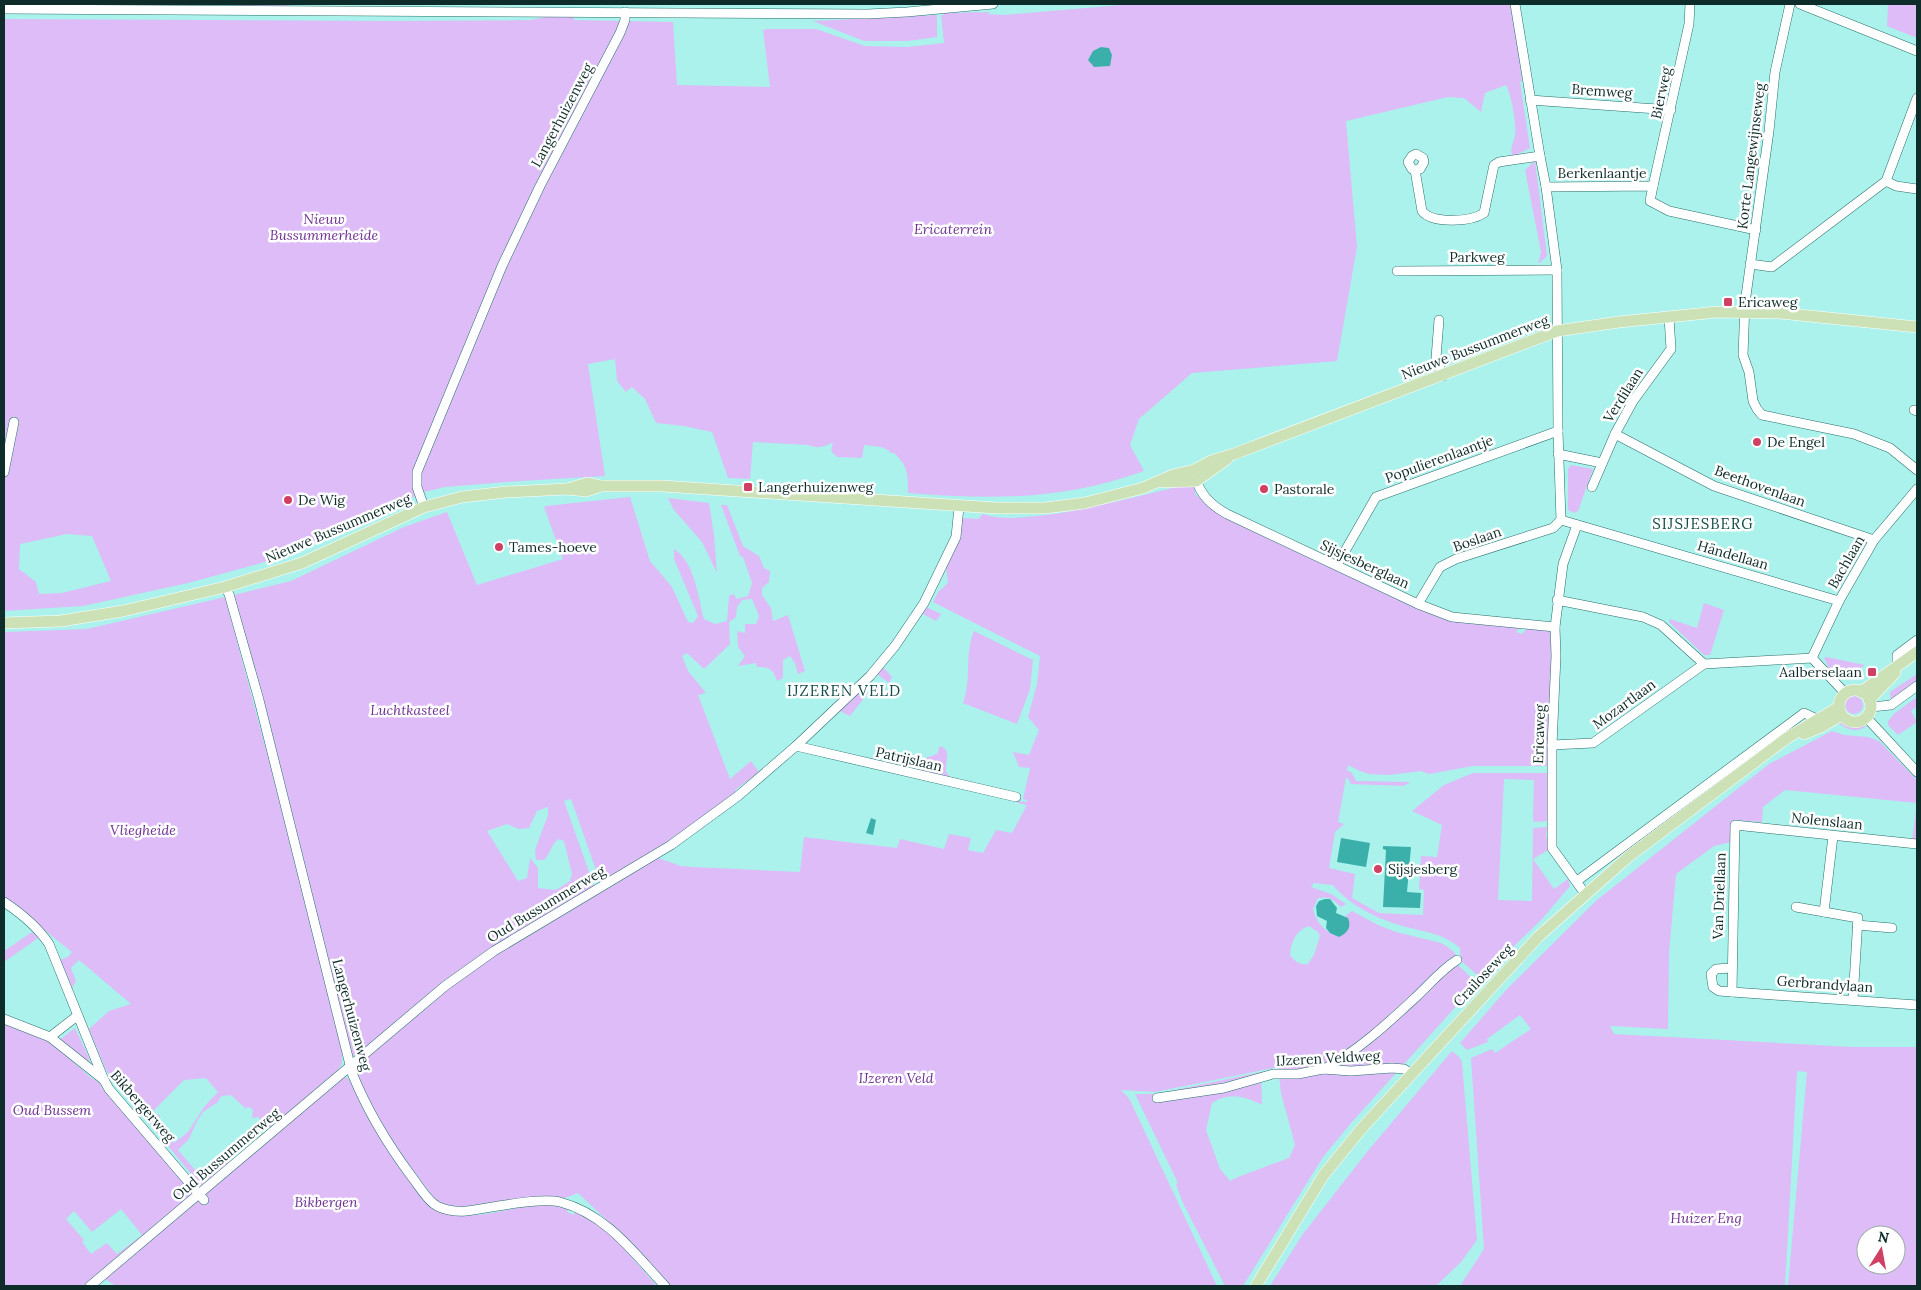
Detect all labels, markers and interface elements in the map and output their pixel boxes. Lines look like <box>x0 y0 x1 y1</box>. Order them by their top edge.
street label: Langerhuizenweg <box>527 60 597 170</box>
street label: Bierweg <box>1647 65 1675 121</box>
street label: Bremweg <box>1571 80 1633 102</box>
street label: Korte Langewijnseweg <box>1733 81 1769 230</box>
street label: Berkenlaantje <box>1557 164 1647 182</box>
park label: Nieuw Bussummerheide <box>270 210 379 244</box>
park label: Ericaterrein <box>914 220 992 238</box>
street label: Parkweg <box>1449 248 1505 266</box>
place label: Ericaweg <box>1738 293 1798 311</box>
marker: Ericaweg <box>1722 296 1734 308</box>
street label: Nieuwe Bussummerweg <box>1399 311 1551 383</box>
street label: Verdilaan <box>1599 364 1647 427</box>
street label: Populierenlaantje <box>1382 431 1496 487</box>
place label: De Engel <box>1767 433 1825 451</box>
marker: De Engel <box>1751 436 1763 448</box>
street label: Beethovenlaan <box>1712 461 1808 511</box>
place label: Langerhuizenweg <box>758 478 874 496</box>
place label: Pastorale <box>1274 480 1335 498</box>
marker: Langerhuizenweg <box>742 481 754 493</box>
marker: Pastorale <box>1258 483 1270 495</box>
street label: Nieuwe Bussummerweg <box>263 489 414 567</box>
place label: De Wig <box>298 491 345 509</box>
marker: De Wig <box>282 494 294 506</box>
district label: SIJSJESBERG <box>1652 514 1754 533</box>
street label: Boslaan <box>1450 522 1504 556</box>
street label: Bachlaan <box>1824 532 1869 592</box>
street label: Sijsjesberglaan <box>1318 536 1413 593</box>
street label: Händellaan <box>1695 536 1771 574</box>
place label: Tames-hoeve <box>509 538 597 556</box>
marker: Tames-hoeve <box>493 541 505 553</box>
place label: Aalberselaan <box>1778 663 1863 681</box>
marker: Aalberselaan <box>1866 666 1878 678</box>
street label: Mozartlaan <box>1589 675 1659 733</box>
district label: IJZEREN VELD <box>787 681 901 700</box>
park label: Luchtkasteel <box>370 701 450 719</box>
street label: Ericaweg <box>1529 704 1549 764</box>
street label: Patrijslaan <box>874 743 945 776</box>
street label: Nolenslaan <box>1790 808 1864 834</box>
park label: Vliegheide <box>110 821 176 839</box>
street label: Van Driellaan <box>1708 852 1730 941</box>
place label: Sijsjesberg <box>1388 860 1457 878</box>
street label: Oud Bussummerweg <box>484 861 609 946</box>
marker: Sijsjesberg <box>1372 863 1384 875</box>
street label: Crailoseweg <box>1449 940 1517 1010</box>
street label: Langerhuizenweg <box>328 957 376 1073</box>
street label: Gerbrandylaan <box>1776 972 1874 996</box>
street label: IJzeren Veldweg <box>1275 1046 1381 1070</box>
street label: Bikbergerweg <box>107 1066 179 1146</box>
park label: IJzeren Veld <box>859 1069 934 1087</box>
park label: Oud Bussem <box>13 1101 92 1119</box>
street label: Oud Bussummerweg <box>169 1104 284 1204</box>
park label: Bikbergen <box>294 1193 358 1211</box>
park label: Huizer Eng <box>1670 1209 1742 1227</box>
north arrow <box>1856 1225 1906 1275</box>
text: N <box>1876 1227 1891 1247</box>

